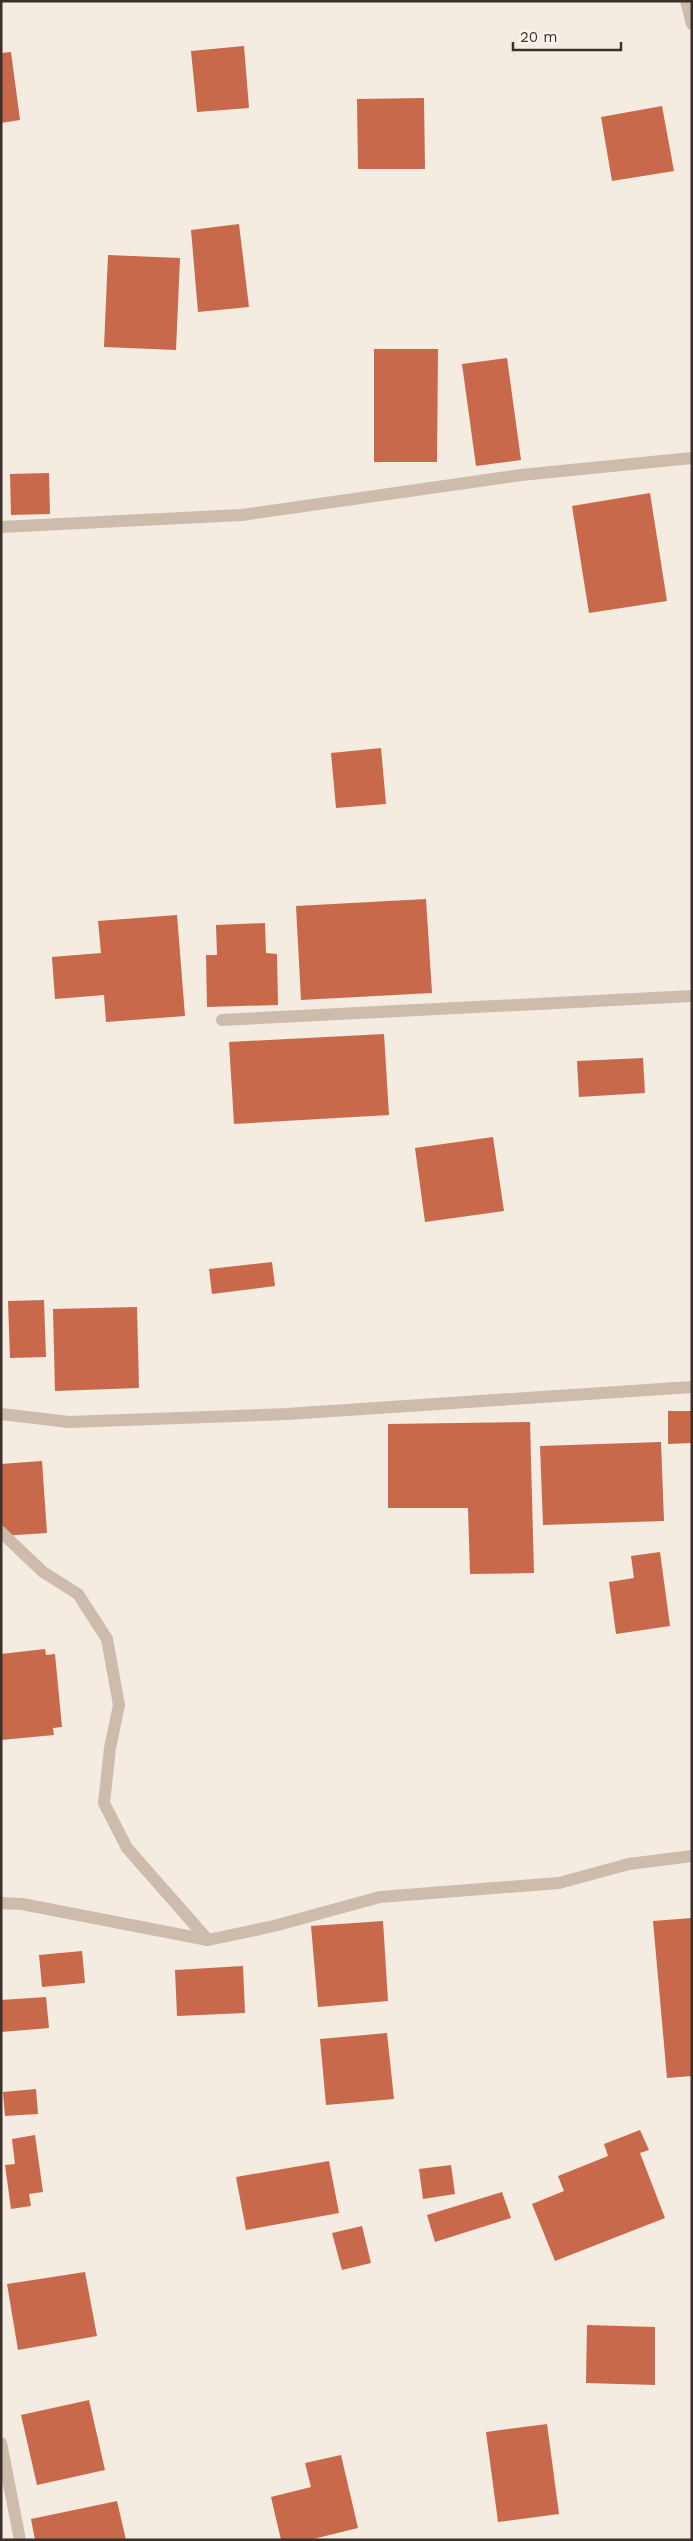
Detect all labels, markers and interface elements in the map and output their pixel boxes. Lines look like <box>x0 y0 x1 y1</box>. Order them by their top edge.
scale bar <box>513 20 620 52</box>
text: 20 m <box>520 28 558 46</box>

